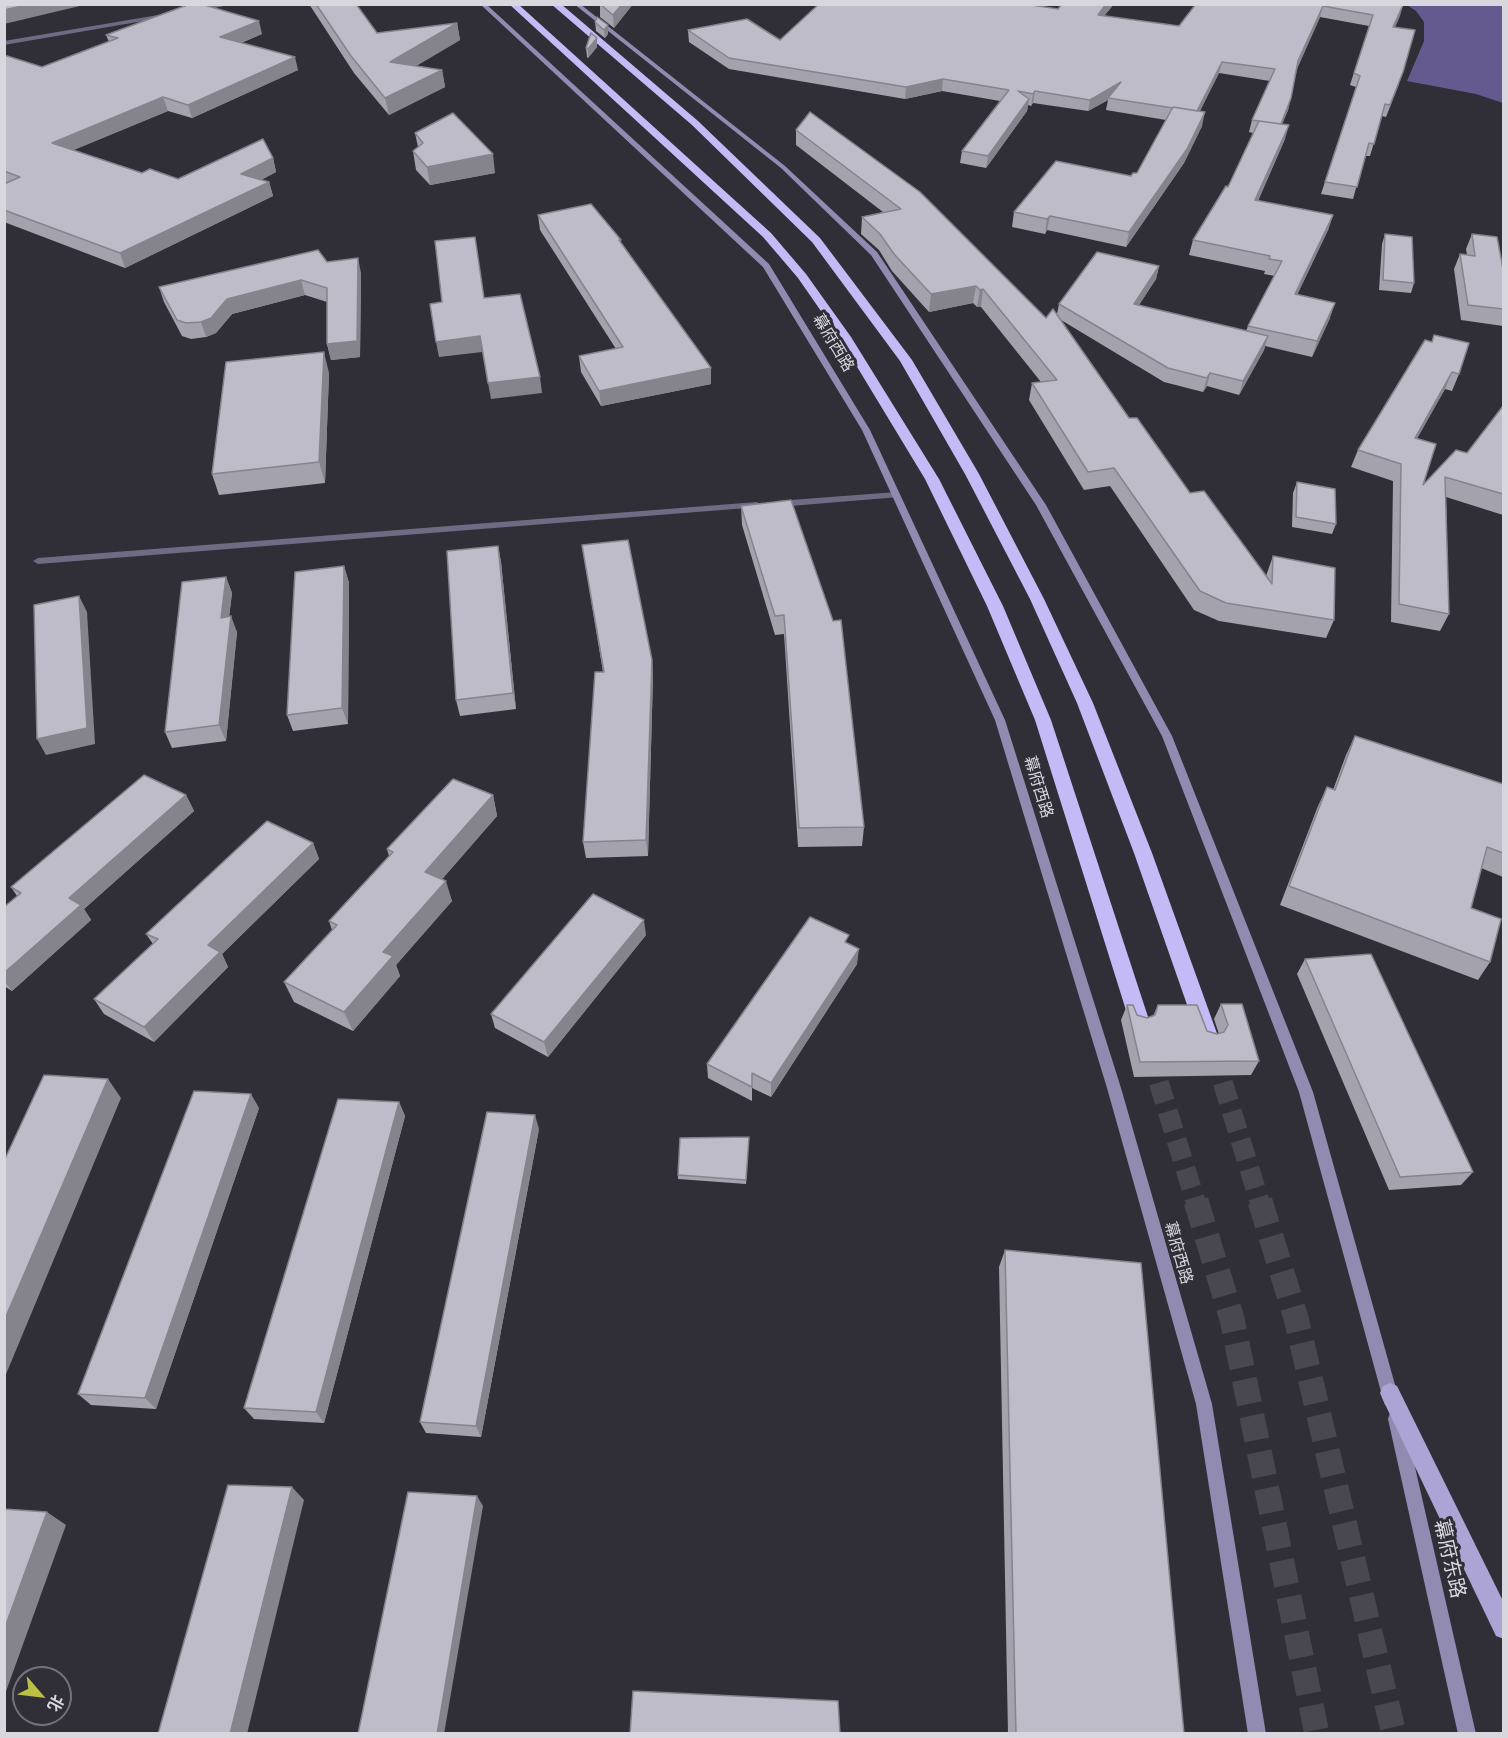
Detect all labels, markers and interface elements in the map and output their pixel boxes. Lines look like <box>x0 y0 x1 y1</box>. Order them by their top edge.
street label: 幕府西路 <box>808 311 858 375</box>
street label: 幕府西路 <box>1019 754 1057 820</box>
street label: 幕府西路 <box>1160 1220 1196 1286</box>
street label: 幕府东路 <box>1428 1517 1470 1601</box>
north arrow <box>12 1666 72 1726</box>
text: 北 <box>44 1692 69 1715</box>

